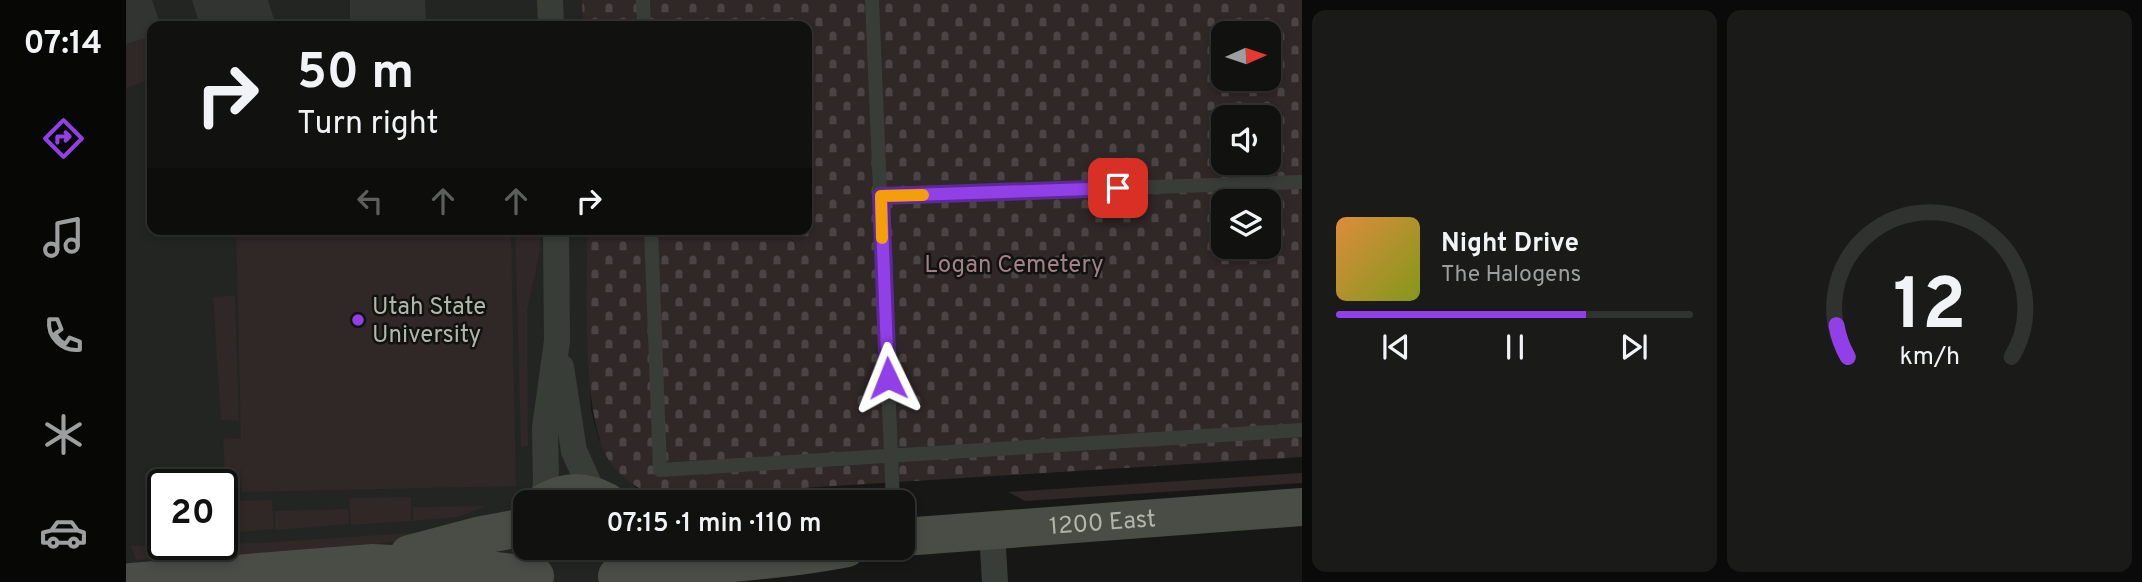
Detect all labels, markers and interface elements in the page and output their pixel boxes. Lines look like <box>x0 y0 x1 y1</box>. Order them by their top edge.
north arrow <box>1211 21 1281 91</box>
map controls <box>1211 21 1281 259</box>
text: 07:14 <box>24 25 102 65</box>
text: 50 m <box>297 44 414 106</box>
icon: right <box>182 49 273 140</box>
text: Turn right <box>297 105 439 145</box>
button: sound <box>1211 105 1281 175</box>
icon: directions <box>39 114 88 163</box>
pin <box>1088 158 1148 218</box>
icon: arrive <box>1099 169 1137 207</box>
icon: left <box>351 182 389 220</box>
icon: ahead <box>424 182 462 220</box>
icon: ahead <box>497 182 535 220</box>
icon: right <box>570 182 608 220</box>
button: layers <box>1211 189 1281 259</box>
icon: music <box>39 213 88 262</box>
text: Night Drive <box>1441 228 1579 261</box>
park label: Logan Cemetery <box>924 251 1104 281</box>
text: The Halogens <box>1441 261 1581 290</box>
text: 12 <box>1893 263 1966 355</box>
place label: Utah State University <box>372 293 486 351</box>
icon: phone <box>39 311 88 360</box>
marker: Utah State University <box>350 312 366 328</box>
icon: previous <box>1377 328 1415 366</box>
icon: pause <box>1496 328 1534 366</box>
icon: next <box>1615 328 1653 366</box>
position arrow <box>851 341 925 415</box>
text: km/h <box>1899 342 1960 374</box>
icon: climate <box>39 410 88 459</box>
speed limit sign: 20 <box>147 469 238 560</box>
street label: 1200 East <box>1048 505 1157 543</box>
icon: car <box>39 508 88 557</box>
text: 07:15 · 1 min · 110 m <box>606 508 822 541</box>

